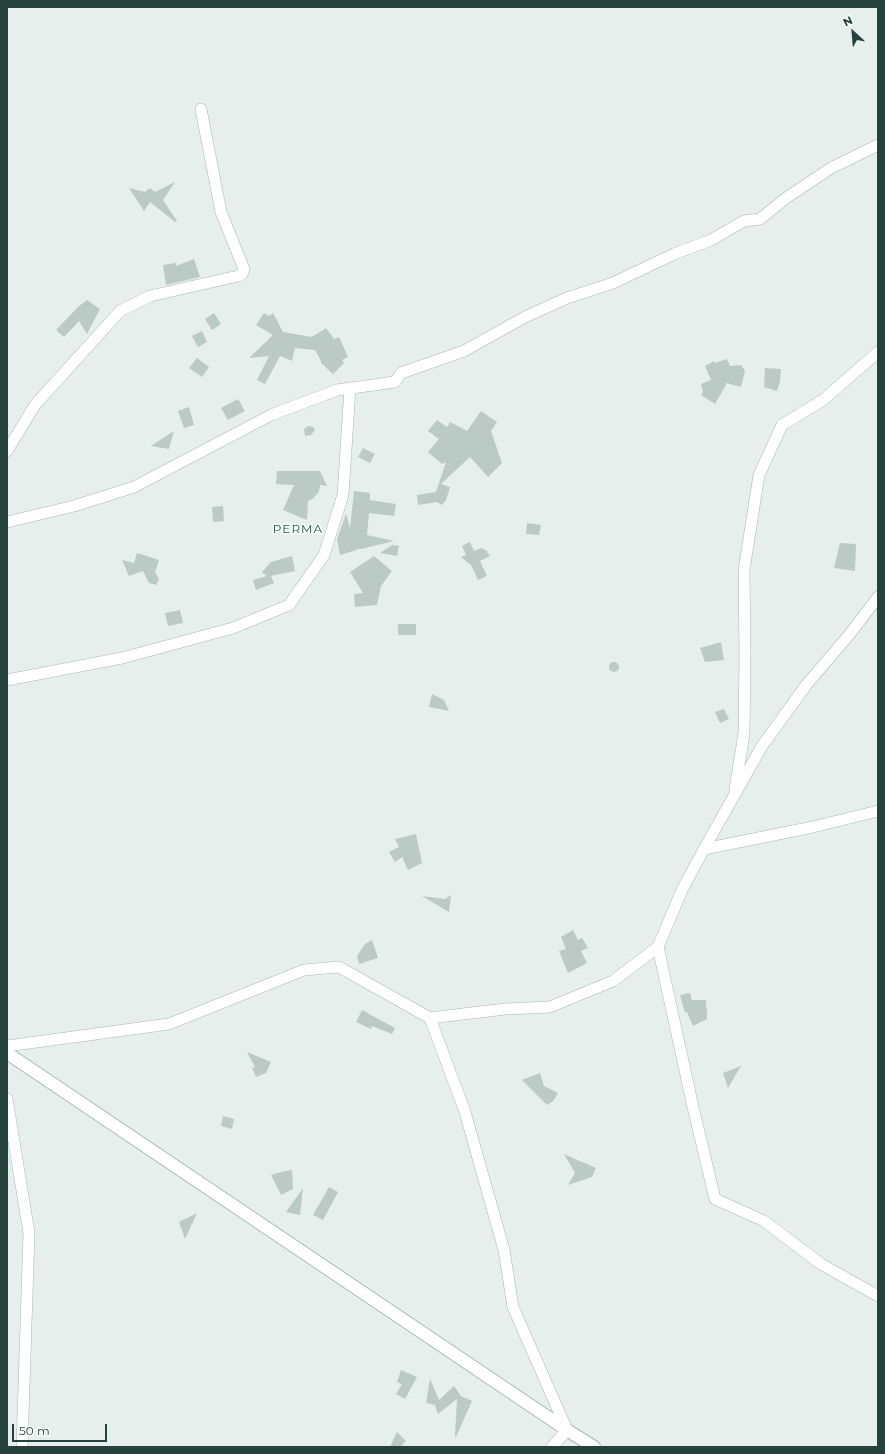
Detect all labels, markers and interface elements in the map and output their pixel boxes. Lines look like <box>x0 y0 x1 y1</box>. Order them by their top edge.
north arrow <box>833 12 873 52</box>
text: N <box>841 13 855 29</box>
district label: PERMA <box>273 522 323 536</box>
scale bar <box>14 1416 109 1442</box>
text: 50 m <box>19 1423 50 1438</box>

